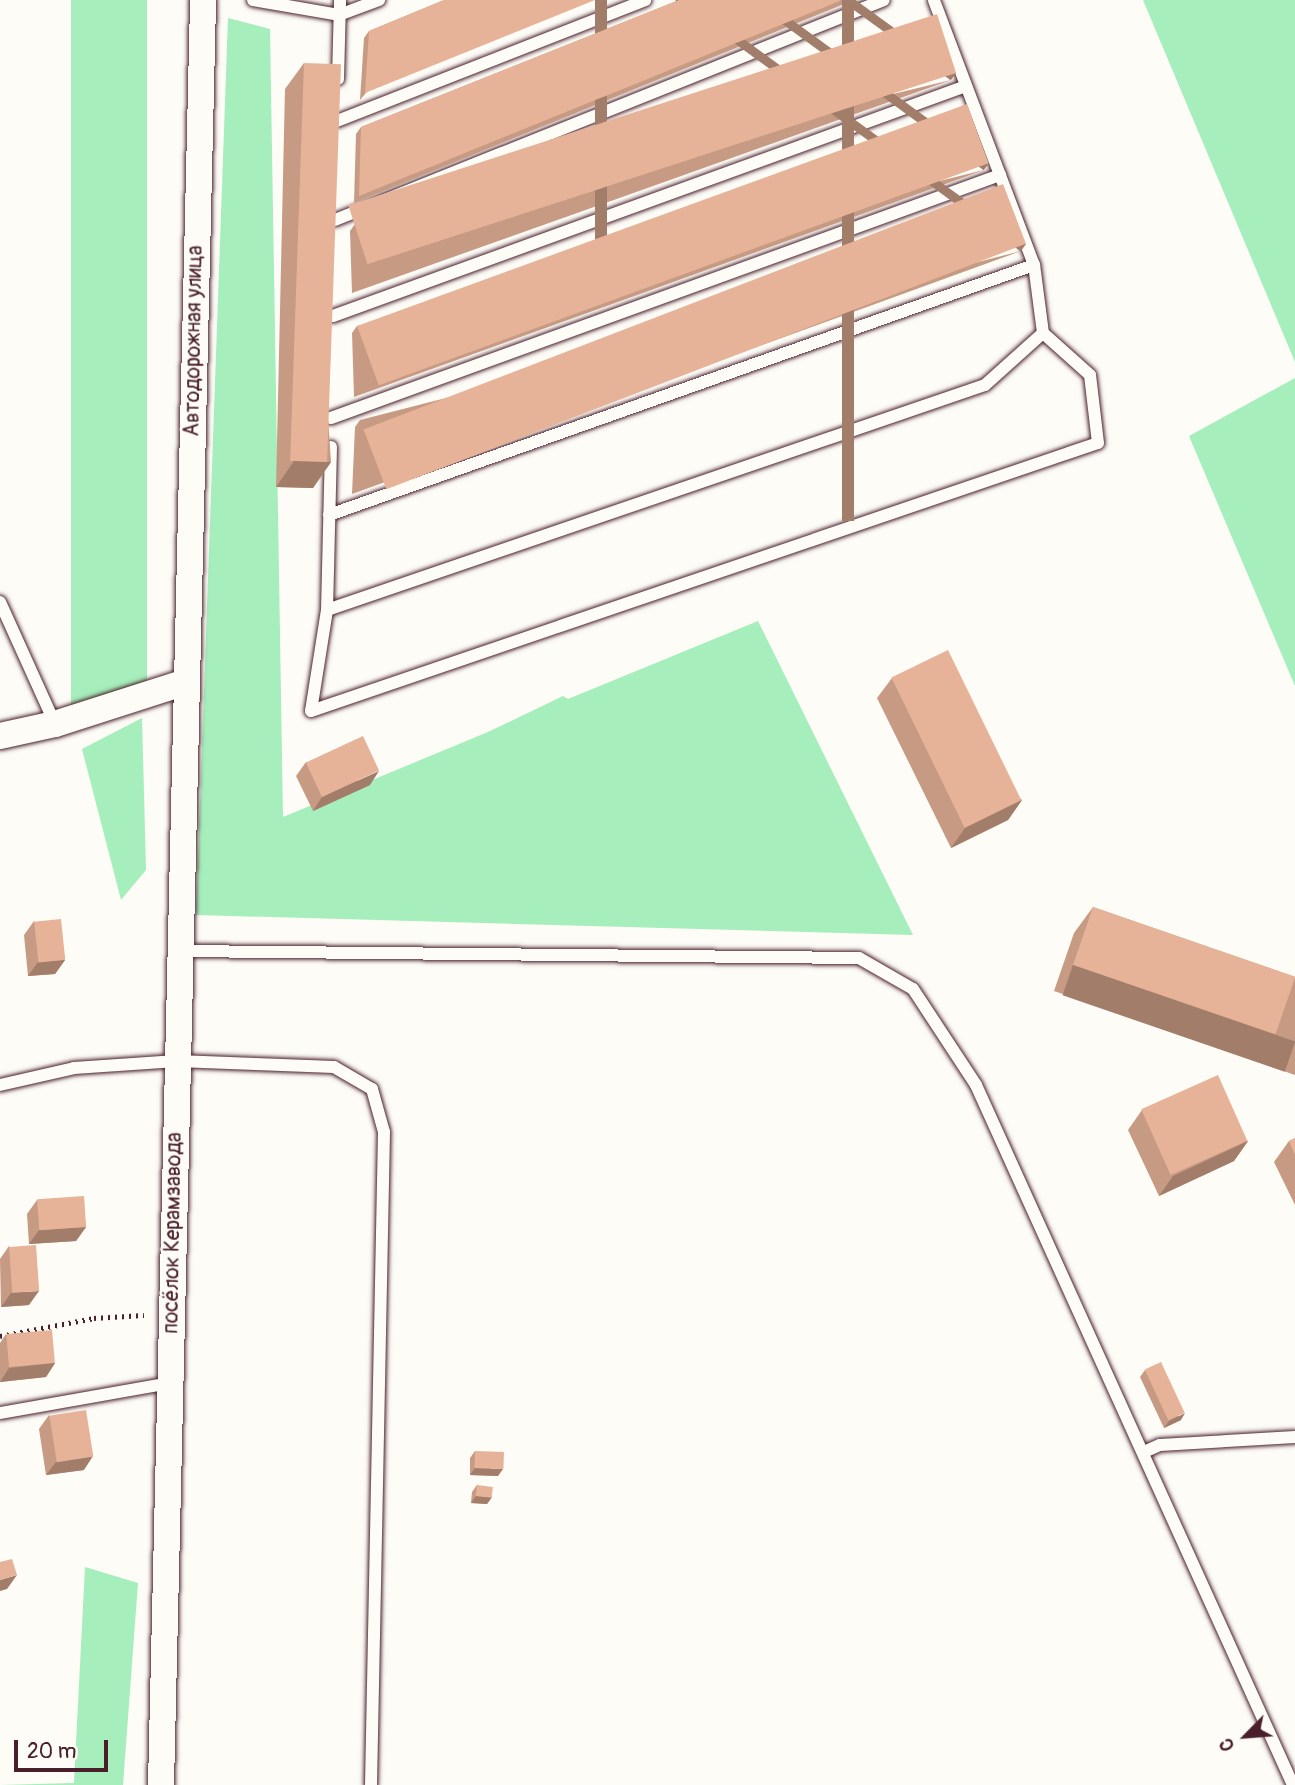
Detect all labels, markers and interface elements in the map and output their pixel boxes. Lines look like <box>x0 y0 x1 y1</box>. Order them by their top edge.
street label: Автодорожная улица <box>180 245 208 437</box>
street label: посёлок Керамзавода <box>159 1132 187 1334</box>
north arrow <box>1211 1701 1281 1771</box>
scale bar <box>18 1726 112 1770</box>
text: С <box>1214 1734 1240 1755</box>
text: 20 m <box>27 1738 76 1765</box>

